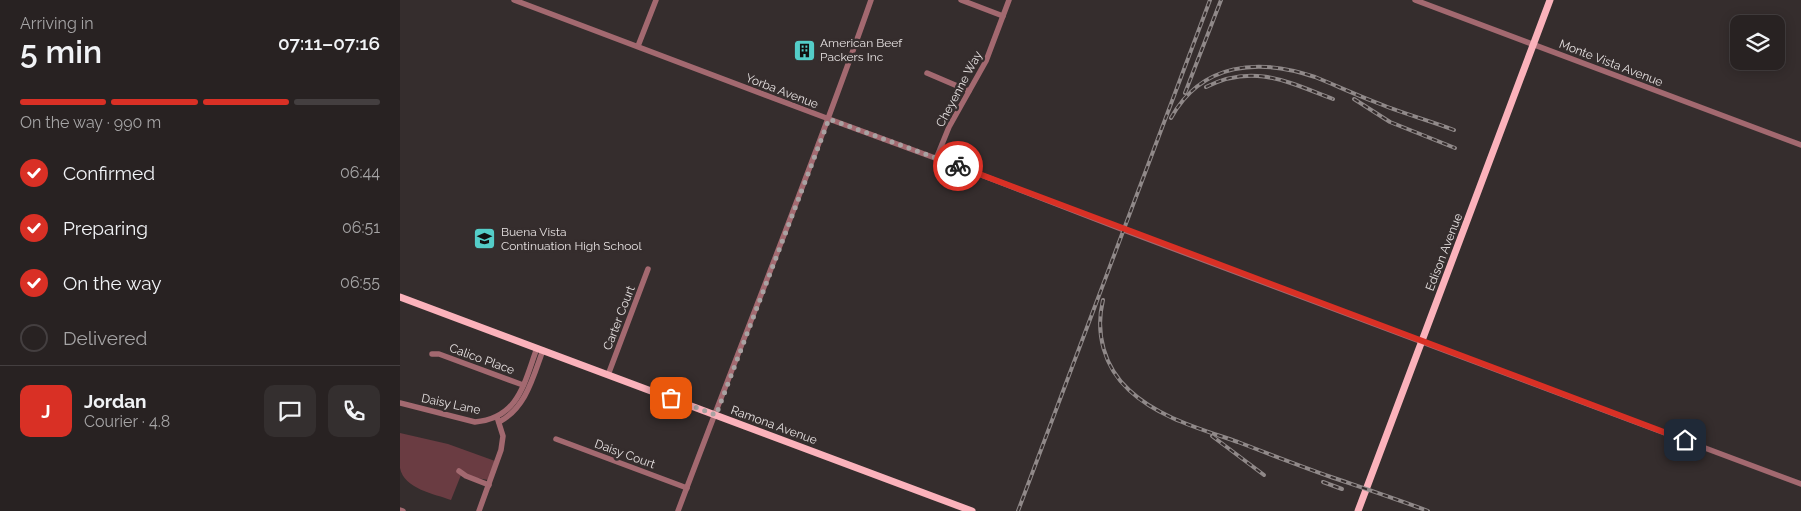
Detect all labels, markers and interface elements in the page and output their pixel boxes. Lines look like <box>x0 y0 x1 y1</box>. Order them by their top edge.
text: Arriving in <box>20 14 94 33</box>
map controls <box>1730 15 1785 70</box>
button: layers <box>1730 15 1785 70</box>
text: 07:11–07:16 <box>278 32 380 54</box>
text: 5 min <box>20 33 102 70</box>
place label: American Beef Packers Inc <box>820 36 903 64</box>
street label: Monte Vista Avenue <box>1557 37 1665 89</box>
building icon: American Beef Packers Inc <box>792 38 816 62</box>
street label: Cheyenne Way <box>933 48 985 129</box>
street label: Yorba Avenue <box>744 71 820 111</box>
text: On the way · 990 m <box>20 113 161 132</box>
courier <box>933 141 983 191</box>
icon: bike <box>944 152 972 180</box>
icon: check <box>20 159 48 187</box>
text: Confirmed <box>63 162 155 184</box>
text: 06:44 <box>340 163 380 182</box>
street label: Edison Avenue <box>1423 211 1465 293</box>
icon: check <box>20 214 48 242</box>
text: Preparing <box>63 217 148 239</box>
text: 06:51 <box>342 218 380 237</box>
place label: Buena Vista Continuation High School <box>501 225 642 253</box>
school or university icon: Buena Vista Continuation High School <box>473 227 497 251</box>
icon: check <box>20 269 48 297</box>
text: On the way <box>63 272 162 294</box>
text: 06:55 <box>340 273 380 292</box>
street label: Carter Court <box>600 284 638 352</box>
text: Delivered <box>63 327 147 349</box>
street label: Calico Place <box>448 341 516 377</box>
pin <box>650 377 692 419</box>
icon: bag <box>657 384 685 412</box>
button: chat <box>264 385 316 437</box>
button: phone <box>328 385 380 437</box>
text: Jordan <box>84 390 147 412</box>
street label: Daisy Lane <box>420 391 482 417</box>
text: J <box>41 400 51 422</box>
street label: Ramona Avenue <box>729 403 819 447</box>
text: Courier · 4.8 <box>84 412 170 431</box>
pin <box>1664 419 1706 461</box>
icon: home <box>1671 426 1699 454</box>
street label: Daisy Court <box>593 437 657 471</box>

